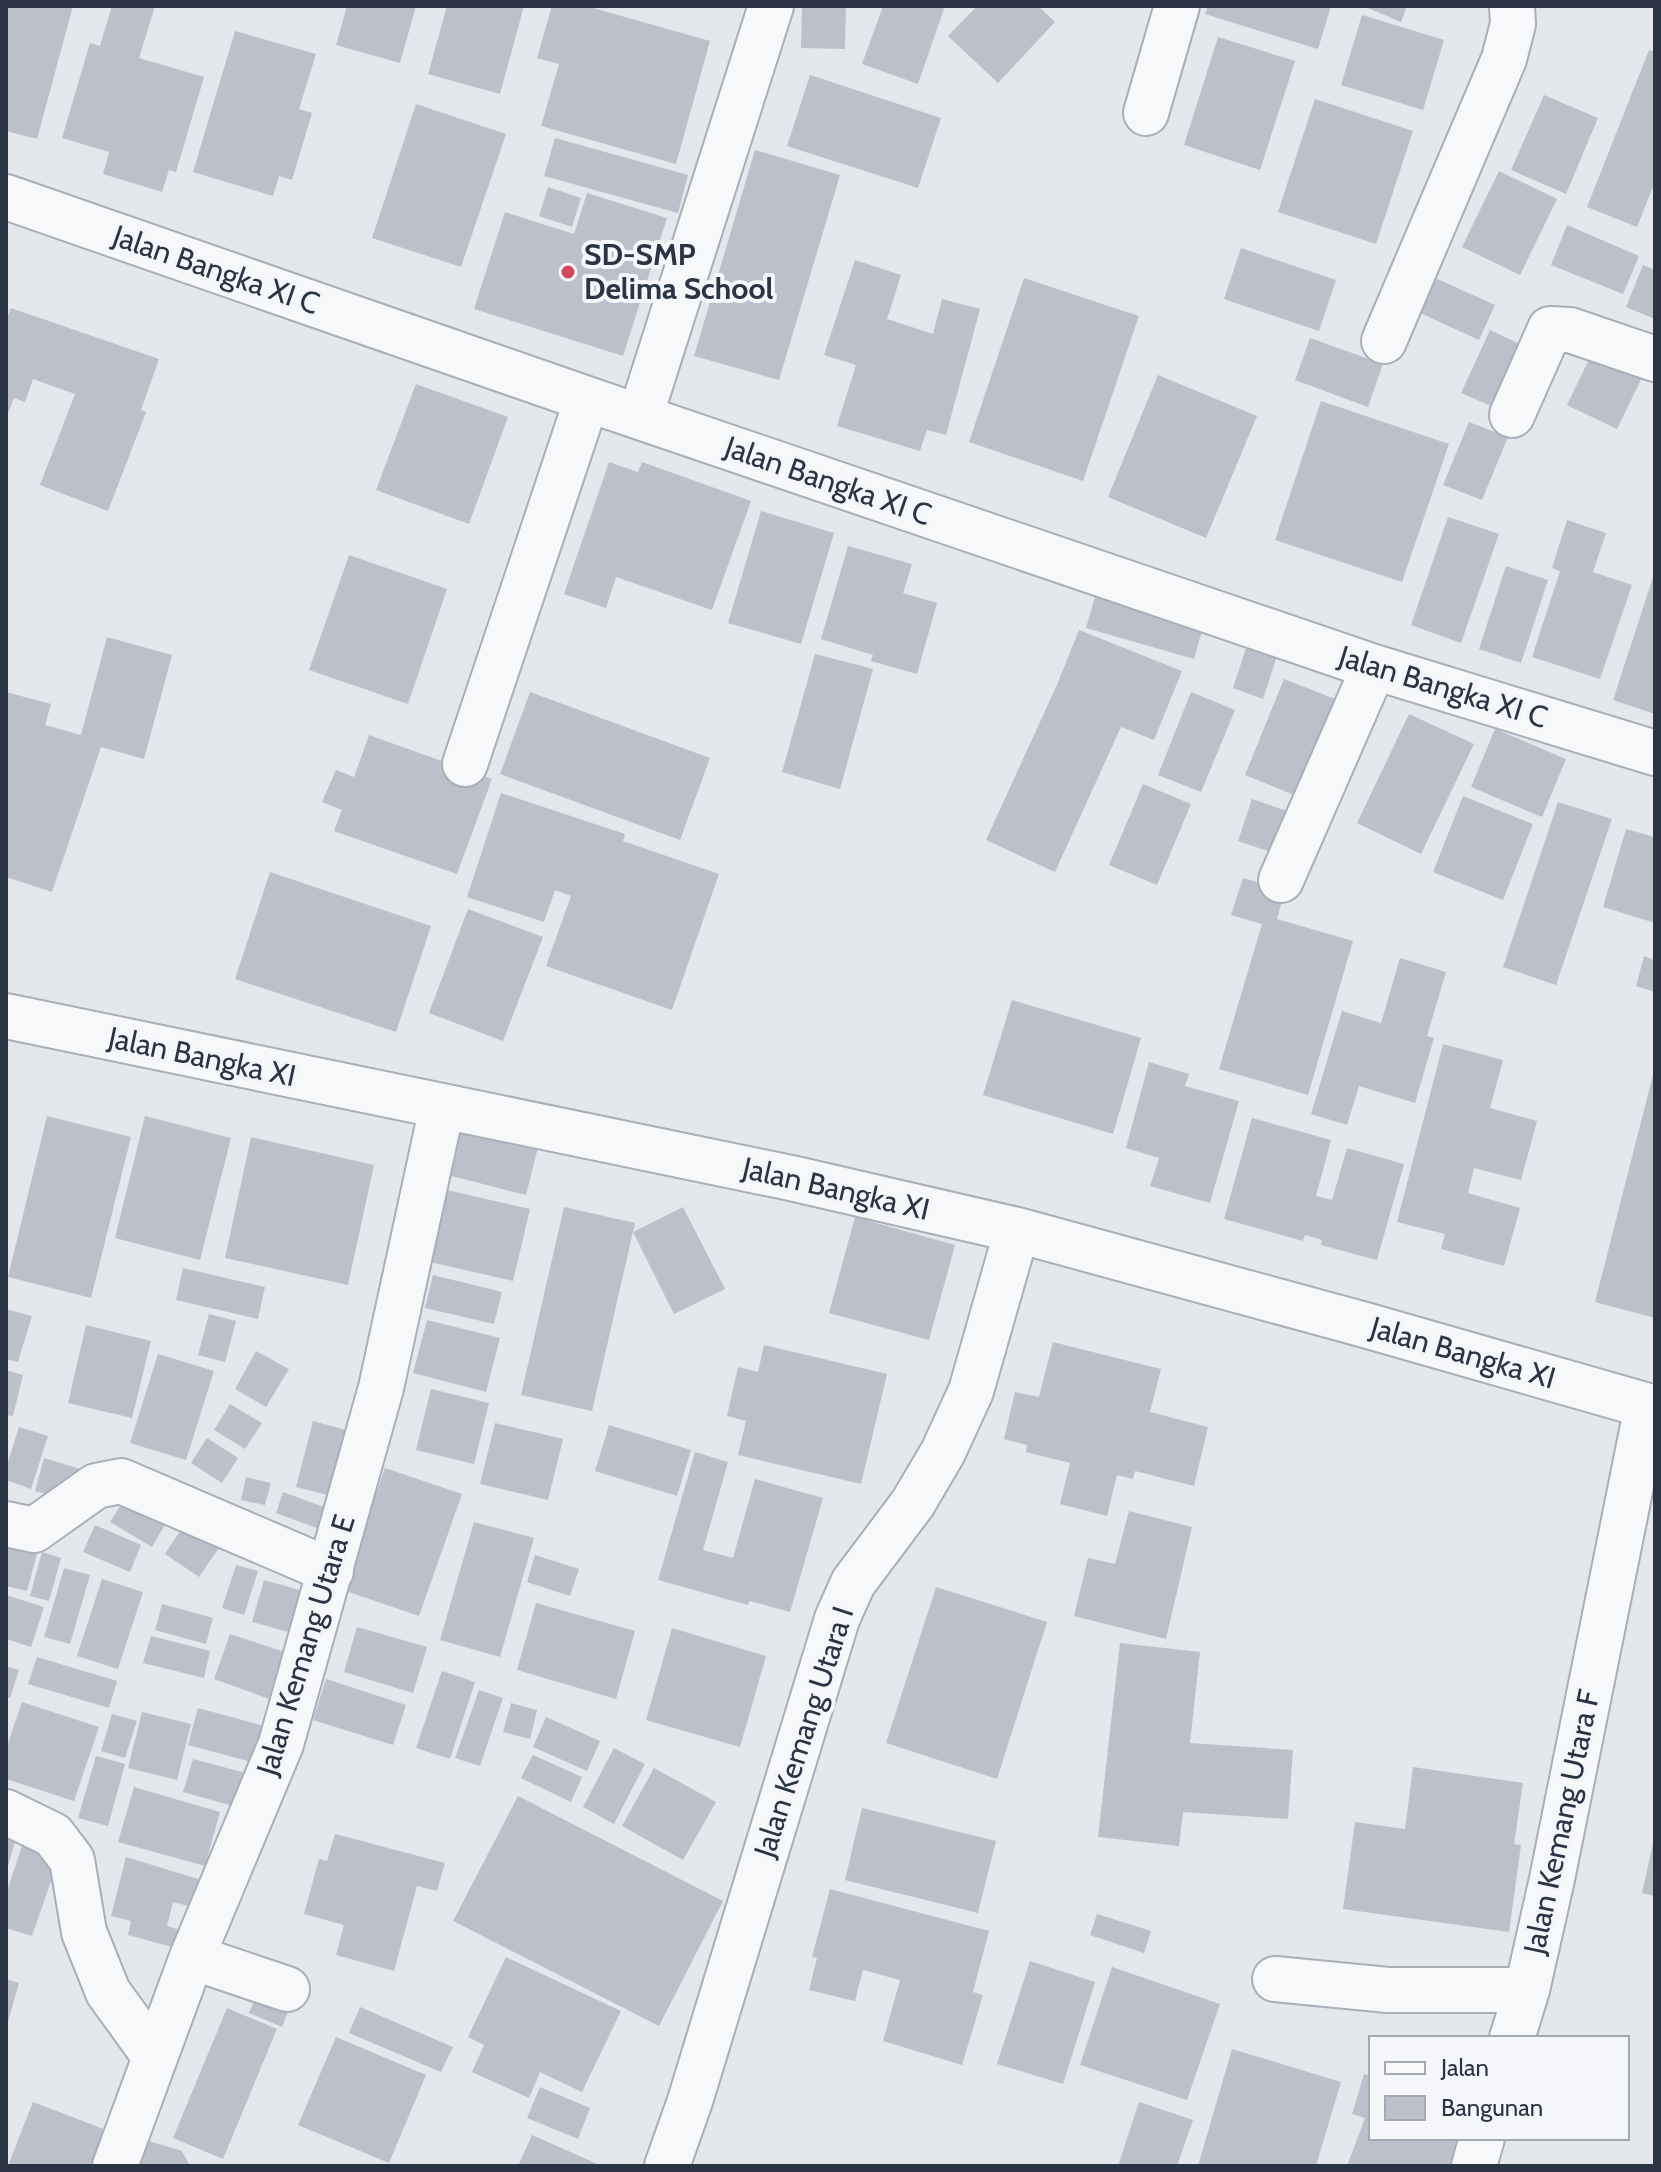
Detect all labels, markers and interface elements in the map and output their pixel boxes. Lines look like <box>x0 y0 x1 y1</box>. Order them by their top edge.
street label: Jalan Bangka XI C <box>107 217 324 322</box>
place label: SD-SMP Delima School <box>584 236 774 307</box>
marker: SD-SMP Delima School <box>559 263 577 281</box>
street label: Jalan Bangka XI C <box>719 428 936 533</box>
street label: Jalan Bangka XI C <box>1334 637 1552 736</box>
street label: Jalan Bangka XI <box>104 1018 299 1094</box>
street label: Jalan Bangka XI <box>738 1149 933 1228</box>
street label: Jalan Bangka XI <box>1365 1308 1560 1397</box>
street label: Jalan Kemang Utara E <box>248 1510 363 1780</box>
street label: Jalan Kemang Utara I <box>745 1602 861 1863</box>
street label: Jalan Kemang Utara F <box>1515 1686 1608 1958</box>
legend <box>1369 2036 1629 2140</box>
text: Jalan <box>1440 2053 1489 2082</box>
text: Bangunan <box>1441 2093 1543 2122</box>

